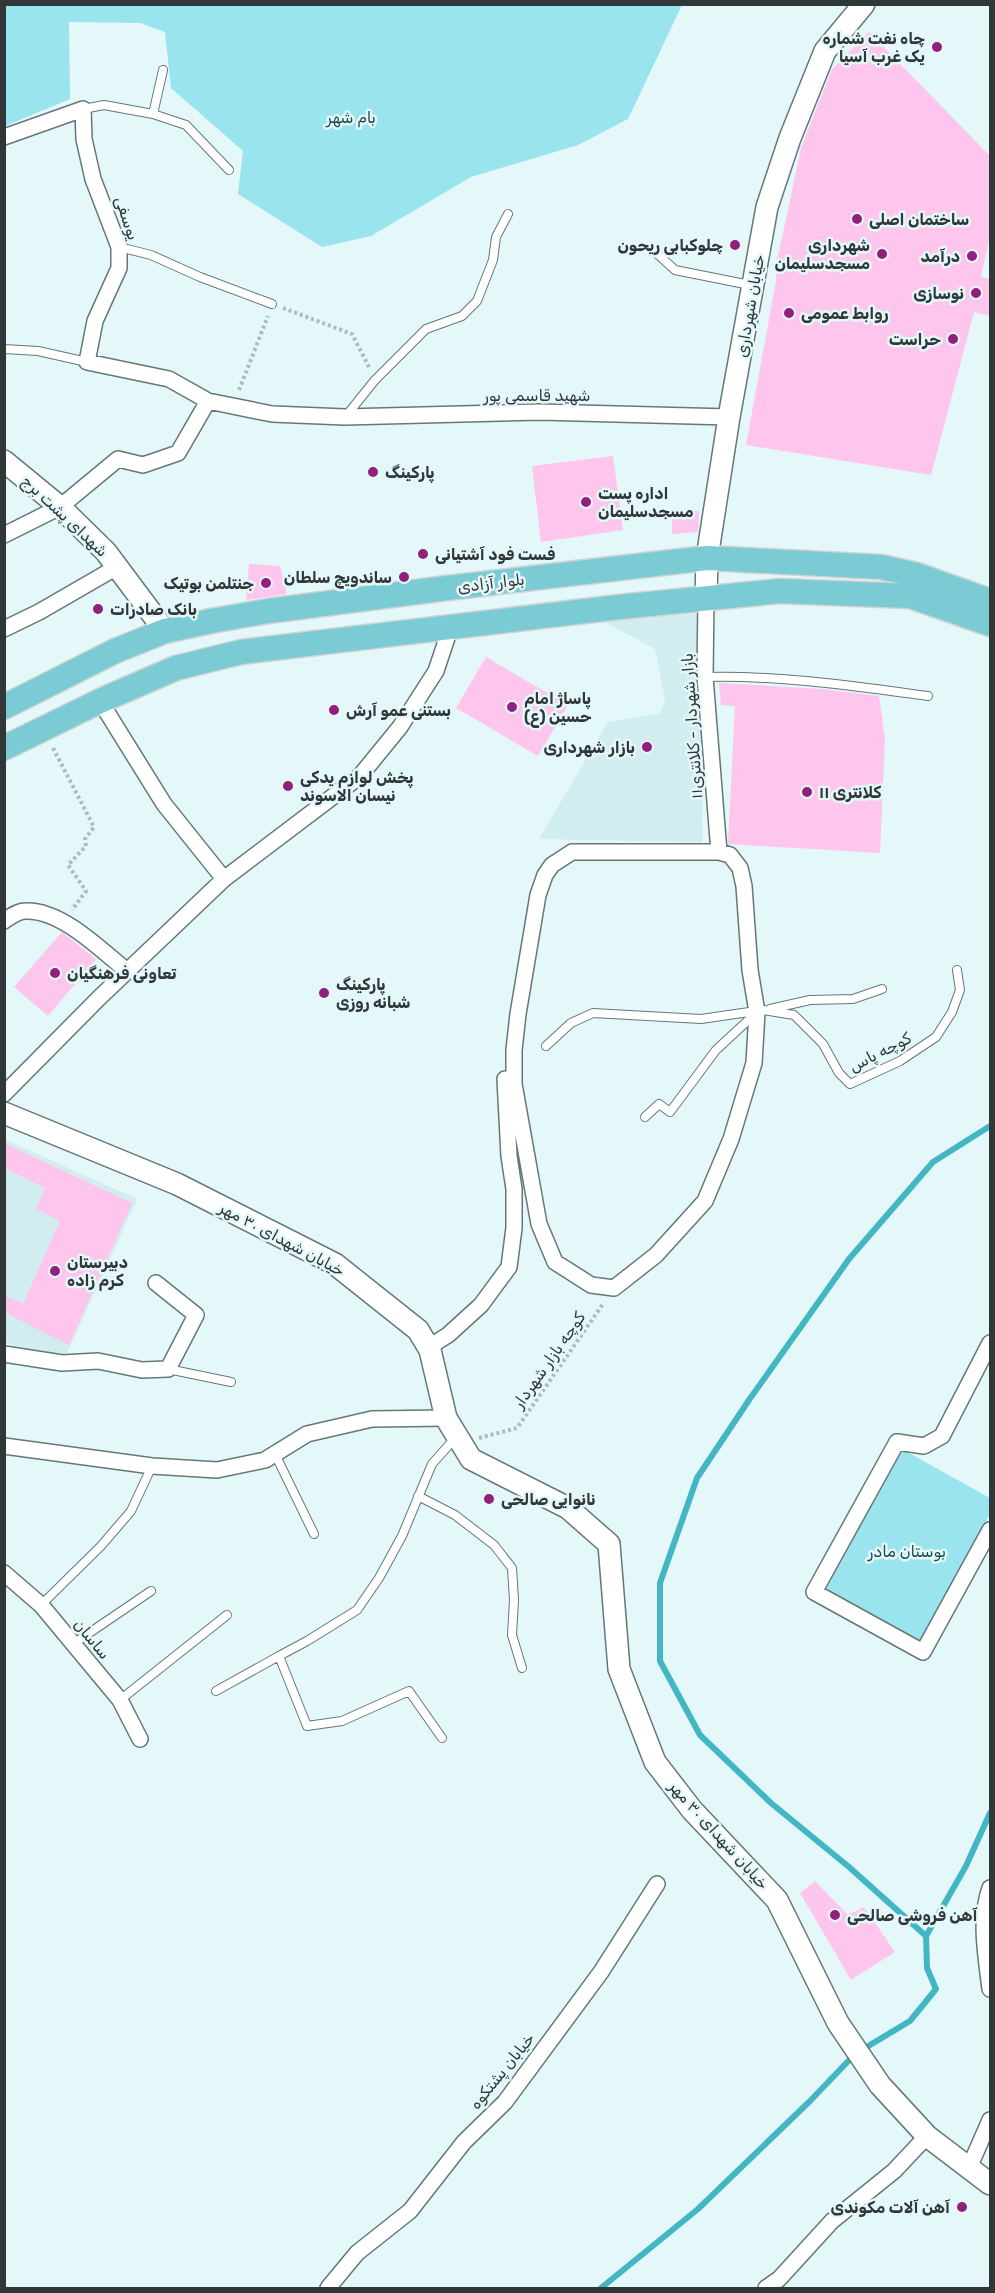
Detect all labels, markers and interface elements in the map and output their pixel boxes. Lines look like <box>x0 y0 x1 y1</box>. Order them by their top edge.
place label: چاه نفت شماره یک غرب آسیا <box>822 29 925 66</box>
marker: چاه نفت شماره یک غرب آسیا <box>930 40 944 54</box>
park label: بام شهر <box>325 108 376 128</box>
street label: یوسفی <box>110 194 143 243</box>
place label: ساختمان اصلی <box>869 210 969 229</box>
marker: ساختمان اصلی <box>850 212 864 226</box>
place label: چلوکبابی ریحون <box>617 236 723 255</box>
place label: شهرداری مسجدسلیمان <box>774 236 870 273</box>
marker: چلوکبابی ریحون <box>728 238 742 252</box>
marker: شهرداری مسجدسلیمان <box>875 247 889 261</box>
place label: درآمد <box>921 247 960 266</box>
marker: درآمد <box>965 249 979 263</box>
street label: خیابان شهرداری <box>732 253 769 359</box>
place label: نوسازی <box>913 284 964 303</box>
marker: نوسازی <box>969 286 983 300</box>
place label: روابط عمومی <box>801 304 889 323</box>
marker: روابط عمومی <box>782 306 796 320</box>
place label: حراست <box>889 330 941 349</box>
marker: حراست <box>946 332 960 346</box>
street label: شهید قاسمی پور <box>483 386 590 406</box>
place label: پارکینگ <box>385 463 435 484</box>
marker: پارکینگ <box>366 465 380 479</box>
street label: شهدای پشت برج <box>17 471 112 562</box>
place label: اداره پست مسجدسلیمان <box>598 484 694 521</box>
marker: اداره پست مسجدسلیمان <box>579 495 593 509</box>
place label: فست فود آشتیانی <box>435 545 555 564</box>
marker: فست فود آشتیانی <box>416 547 430 561</box>
place label: ساندویچ سلطان <box>284 568 392 589</box>
street label: بلوار آزادی <box>456 569 526 598</box>
marker: ساندویچ سلطان <box>397 570 411 584</box>
place label: جنتلمن بوتیک <box>163 574 254 593</box>
marker: جنتلمن بوتیک <box>259 576 273 590</box>
place label: بانک صادرات <box>110 600 197 619</box>
marker: بانک صادرات <box>91 602 105 616</box>
street label: بازار شهردار - کلانتری۱۱ <box>677 652 708 799</box>
place label: پاساژ امام حسین (ع) <box>524 689 592 728</box>
marker: پاساژ امام حسین (ع) <box>505 700 519 714</box>
place label: بستنی عمو آرش <box>346 701 451 720</box>
marker: بستنی عمو آرش <box>327 703 341 717</box>
place label: بازار شهرداری <box>543 738 635 757</box>
marker: بازار شهرداری <box>640 740 654 754</box>
place label: پخش لوازم یدکی نیسان الاسوند <box>300 768 414 805</box>
marker: پخش لوازم یدکی نیسان الاسوند <box>281 779 295 793</box>
place label: کلانتری ۱۱ <box>819 783 881 802</box>
marker: کلانتری ۱۱ <box>800 785 814 799</box>
place label: تعاونی فرهنگیان <box>67 964 177 983</box>
marker: تعاونی فرهنگیان <box>48 966 62 980</box>
place label: پارکینگ شبانه روزی <box>336 975 410 1012</box>
marker: پارکینگ شبانه روزی <box>317 986 331 1000</box>
street label: کوچه پاس <box>846 1028 915 1077</box>
street label: خیابان شهدای ۳۰ مهر <box>215 1197 348 1281</box>
place label: دبیرستان کرم زاده <box>67 1253 128 1291</box>
marker: دبیرستان کرم زاده <box>48 1264 62 1278</box>
street label: کوچه بازار شهردار <box>508 1308 590 1413</box>
place label: نانوایی صالحی <box>501 1490 596 1509</box>
marker: نانوایی صالحی <box>482 1492 496 1506</box>
park label: بوستان مادر <box>867 1542 946 1562</box>
street label: ساسان <box>70 1615 114 1663</box>
street label: خیابان شهدای ۳۰ مهر <box>664 1776 773 1894</box>
place label: آهن فروشی صالحی <box>847 1906 978 1925</box>
marker: آهن فروشی صالحی <box>828 1908 842 1922</box>
street label: خیابان پشتکوه <box>465 2029 539 2114</box>
place label: آهن آلات مکوندی <box>830 2198 950 2217</box>
marker: آهن آلات مکوندی <box>955 2200 969 2214</box>

